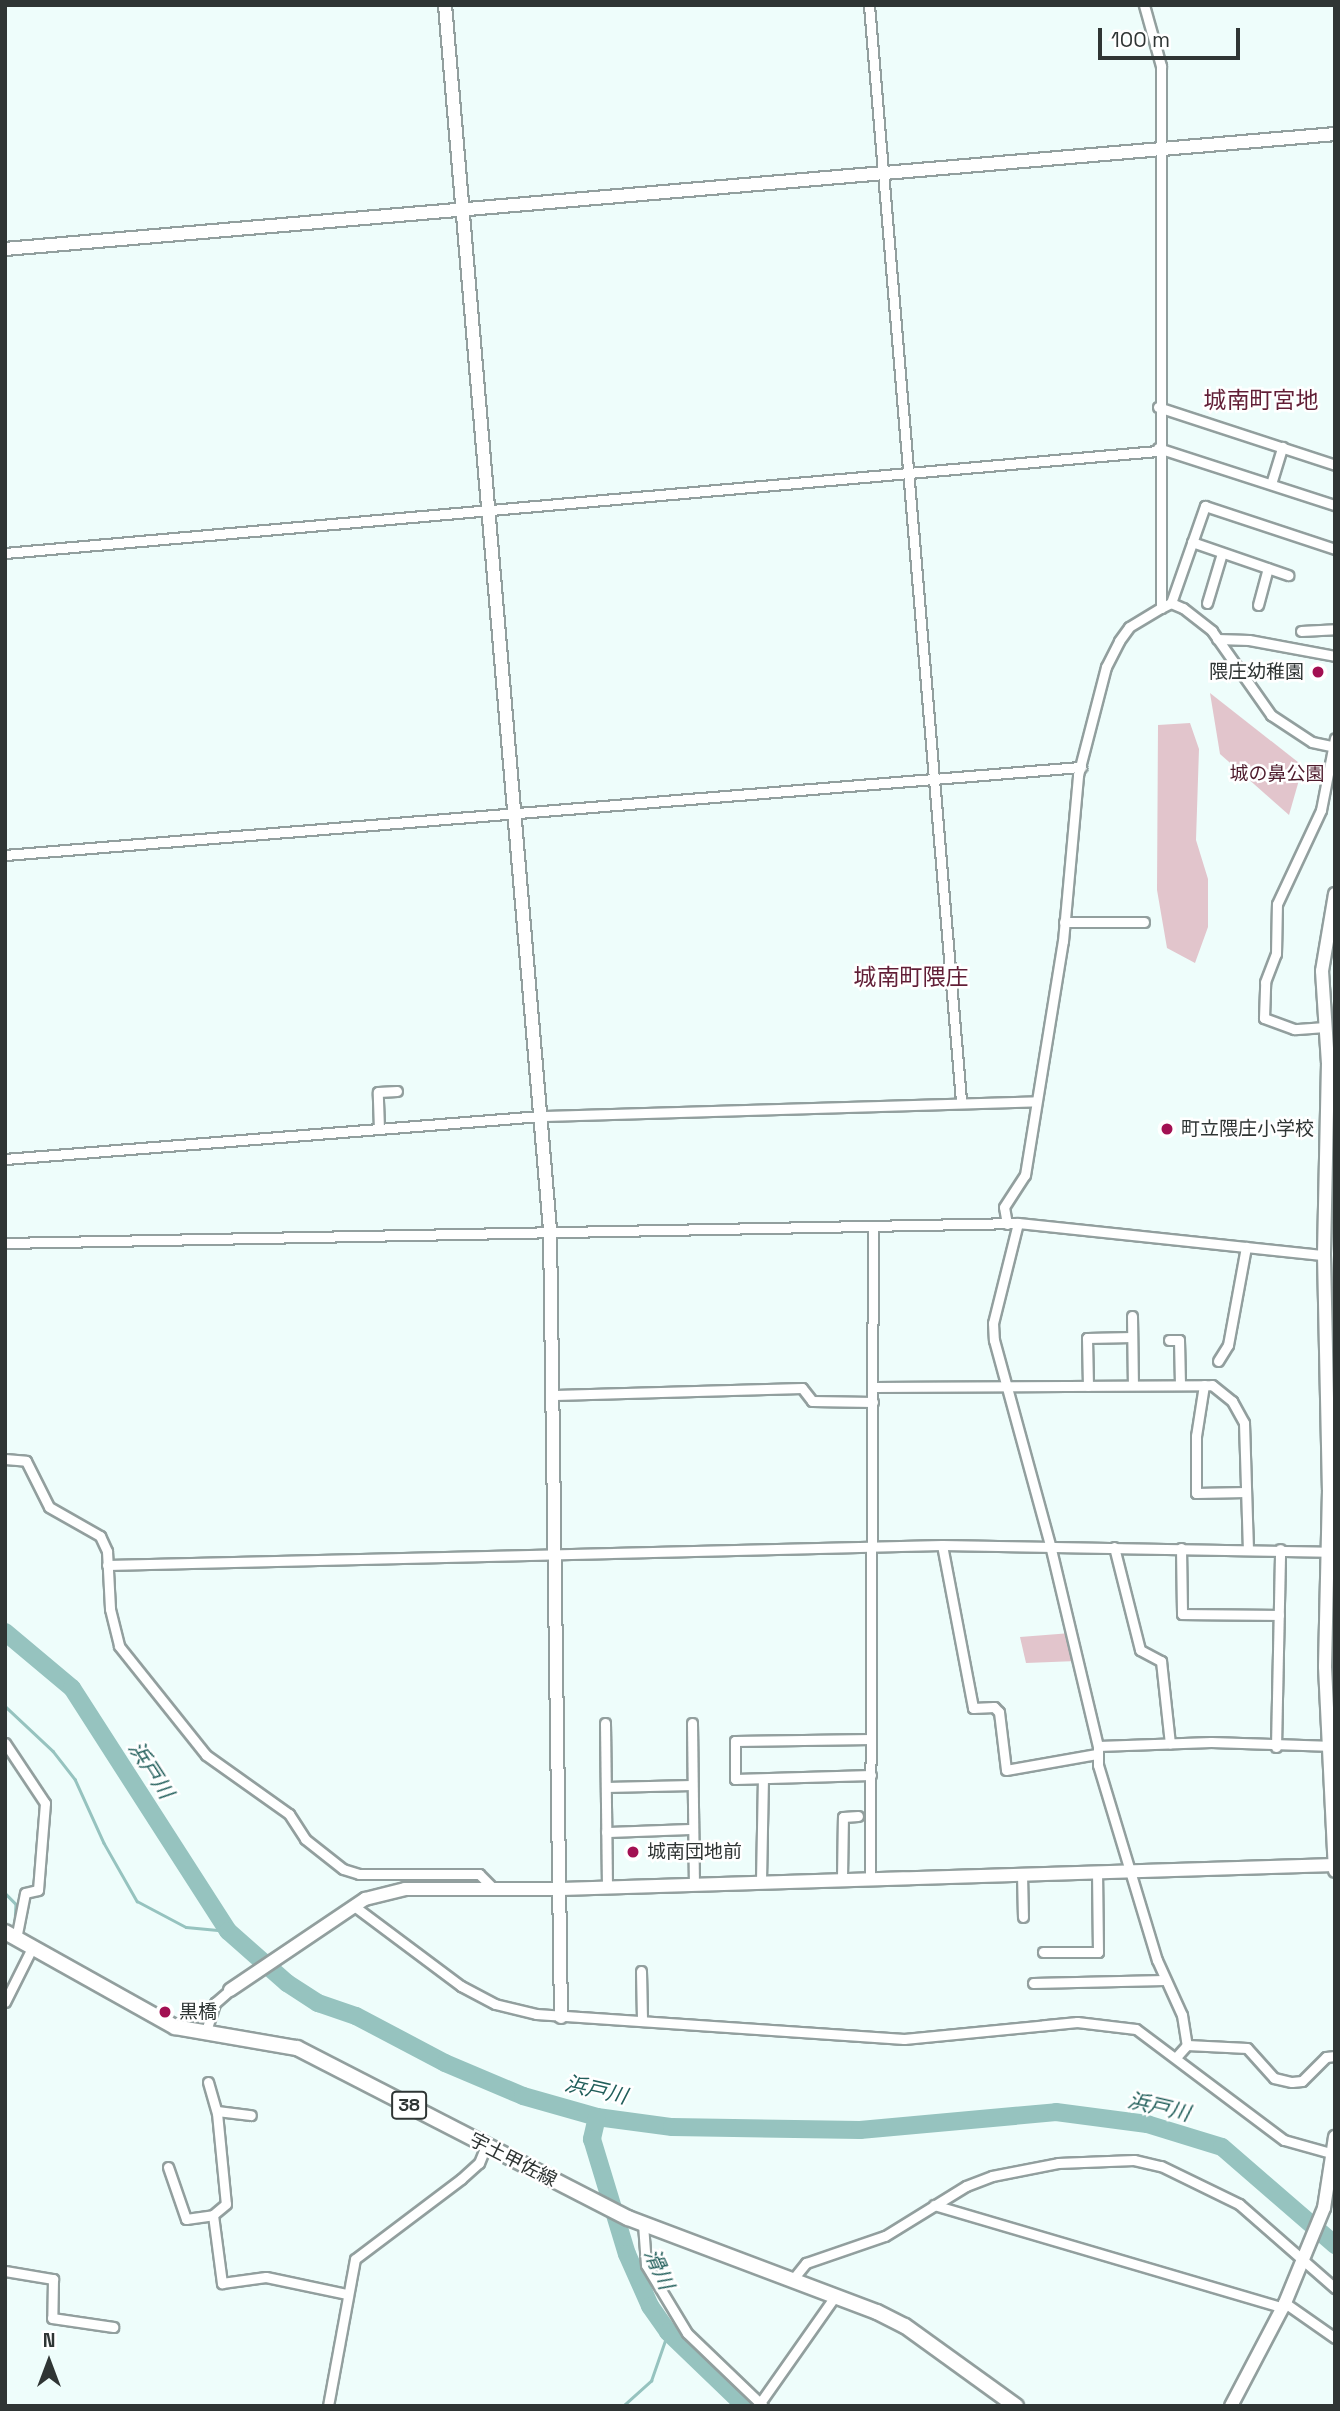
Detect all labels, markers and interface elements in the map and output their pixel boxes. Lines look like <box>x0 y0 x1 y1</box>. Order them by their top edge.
scale bar <box>1102 14 1244 58</box>
text: 100 m <box>1111 26 1170 53</box>
district label: 城南町宮地 <box>1204 386 1318 414</box>
place label: 隈庄幼稚園 <box>1209 661 1304 683</box>
marker: 隈庄幼稚園 <box>1310 664 1326 680</box>
park label: 城の鼻公園 <box>1230 763 1324 785</box>
district label: 城南町隈庄 <box>854 963 968 991</box>
place label: 町立隈庄小学校 <box>1181 1118 1314 1140</box>
marker: 町立隈庄小学校 <box>1159 1121 1175 1137</box>
water label: 浜戸川 <box>123 1737 179 1803</box>
place label: 城南団地前 <box>647 1841 742 1863</box>
marker: 城南団地前 <box>625 1844 641 1860</box>
place label: 黒橋 <box>179 2001 217 2023</box>
marker: 黒橋 <box>157 2004 173 2020</box>
water label: 浜戸川 <box>562 2071 630 2109</box>
water label: 浜戸川 <box>1125 2088 1193 2126</box>
road number: 38 <box>390 2090 428 2120</box>
street label: 宇土甲佐線 <box>466 2128 560 2192</box>
water label: 滑川 <box>639 2245 679 2293</box>
north arrow <box>14 2327 84 2397</box>
text: N <box>43 2328 55 2353</box>

